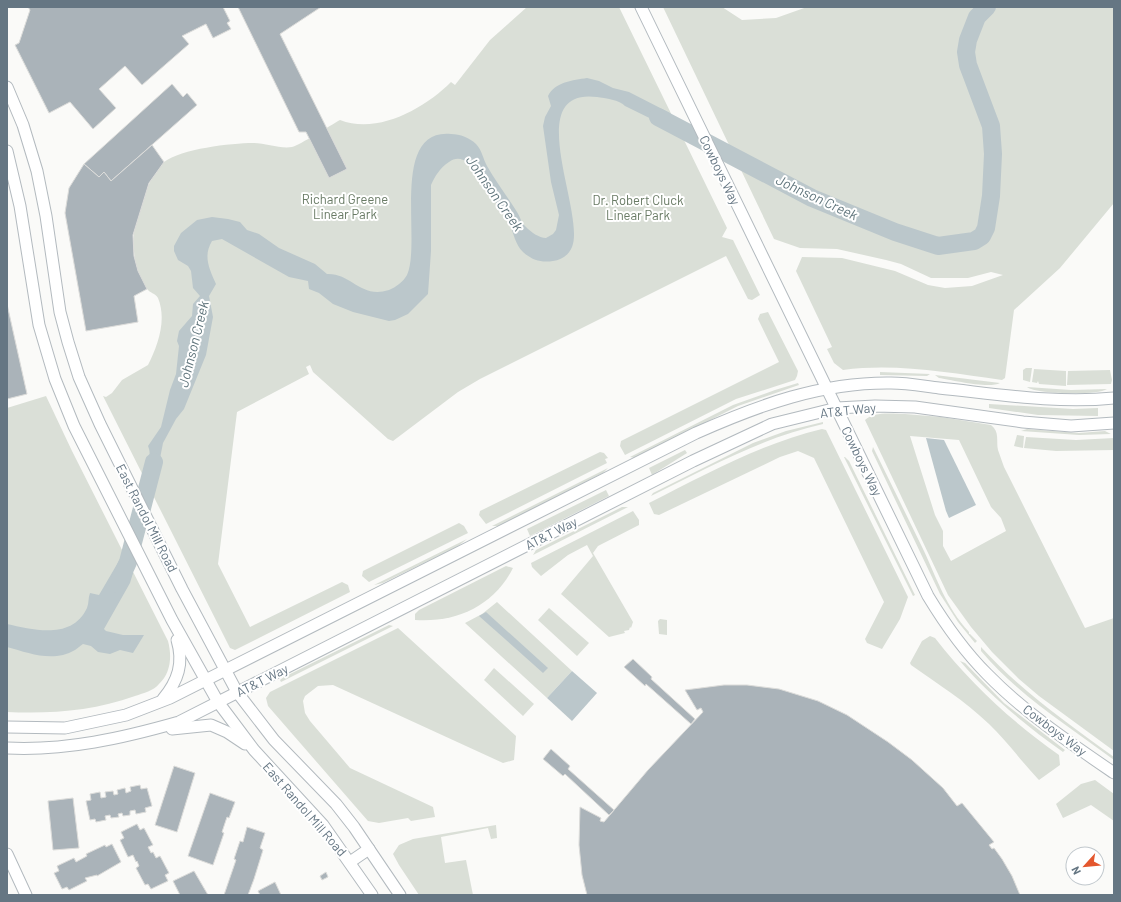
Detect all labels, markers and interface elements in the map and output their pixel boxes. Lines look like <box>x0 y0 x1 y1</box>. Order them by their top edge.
street label: Cowboys Way <box>696 132 744 208</box>
water label: Johnson Creek <box>463 152 527 234</box>
water label: Johnson Creek <box>773 171 861 223</box>
park label: Richard Greene Linear Park <box>302 191 388 222</box>
park label: Dr. Robert Cluck Linear Park <box>593 192 684 223</box>
water label: Johnson Creek <box>174 299 212 389</box>
street label: AT&T Way <box>819 399 877 421</box>
street label: Cowboys Way <box>838 423 886 499</box>
street label: East Randol Mill Road <box>113 461 181 575</box>
street label: AT&T Way <box>522 513 580 553</box>
street label: AT&T Way <box>233 660 291 700</box>
street label: Cowboys Way <box>1020 701 1090 759</box>
street label: East Randol Mill Road <box>260 759 350 859</box>
north arrow <box>1065 846 1105 886</box>
text: N <box>1068 865 1083 877</box>

